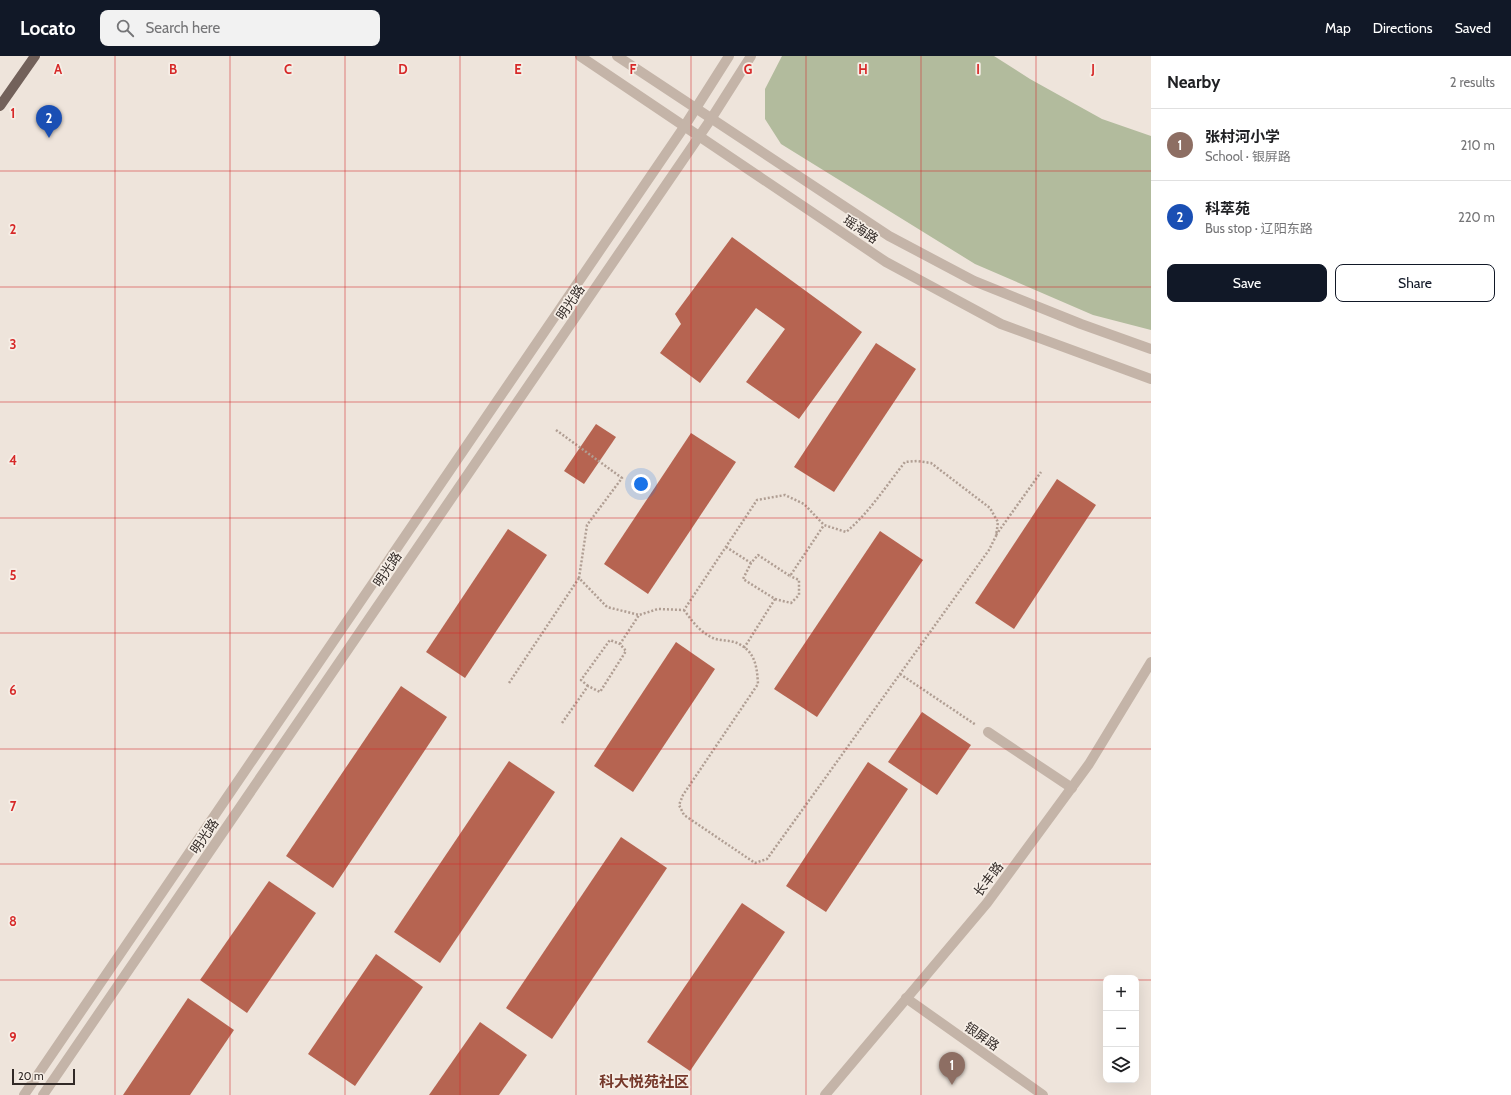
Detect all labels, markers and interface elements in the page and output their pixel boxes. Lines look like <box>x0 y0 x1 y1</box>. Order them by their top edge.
search box <box>100 10 380 46</box>
text: Locato <box>20 17 76 40</box>
icon: search <box>114 17 136 39</box>
text: Search here <box>146 19 220 37</box>
text: Map <box>1325 19 1351 37</box>
text: Directions <box>1373 19 1433 37</box>
text: Saved <box>1455 19 1491 37</box>
text: A <box>54 61 63 77</box>
text: B <box>169 61 177 77</box>
text: C <box>284 61 292 77</box>
text: D <box>398 61 408 77</box>
text: E <box>514 61 522 77</box>
text: F <box>630 61 637 77</box>
text: G <box>744 61 753 77</box>
text: H <box>858 61 868 77</box>
text: I <box>976 61 980 77</box>
text: J <box>1090 61 1095 77</box>
text: Nearby <box>1167 72 1220 92</box>
text: 2 results <box>1450 74 1495 90</box>
text: 1 <box>11 105 15 121</box>
pin: 2 <box>36 105 62 138</box>
text: 张村河小学 <box>1205 128 1280 146</box>
text: 1 <box>1178 137 1182 153</box>
text: 210 m <box>1461 137 1495 153</box>
text: School · 银屏路 <box>1205 148 1291 164</box>
text: 科萃苑 <box>1205 200 1250 218</box>
text: 2 <box>1177 209 1183 225</box>
text: 220 m <box>1458 209 1495 225</box>
street label: 瑶海路 <box>840 211 882 247</box>
text: Bus stop · 辽阳东路 <box>1205 220 1313 236</box>
text: 2 <box>10 221 17 237</box>
button: Save <box>1167 264 1327 302</box>
button: Share <box>1335 264 1495 302</box>
street label: 明光路 <box>552 281 588 323</box>
text: 3 <box>9 336 17 352</box>
text: 4 <box>9 452 17 468</box>
your location <box>631 474 651 494</box>
street label: 明光路 <box>369 548 405 590</box>
text: 5 <box>10 567 17 583</box>
text: 6 <box>9 682 17 698</box>
text: 7 <box>10 798 17 814</box>
street label: 明光路 <box>186 815 222 857</box>
street label: 长丰路 <box>970 859 1006 899</box>
text: 8 <box>9 913 17 929</box>
map controls <box>1103 975 1139 1083</box>
button: + <box>1103 975 1139 1011</box>
button: − <box>1103 1011 1139 1047</box>
street label: 银屏路 <box>961 1018 1003 1054</box>
text: 9 <box>9 1029 17 1045</box>
button: layers <box>1103 1047 1139 1083</box>
pin: 1 <box>939 1052 965 1085</box>
scale bar <box>12 1067 75 1086</box>
text: 20 m <box>18 1069 44 1083</box>
district label: 科大悦苑社区 <box>599 1073 689 1091</box>

